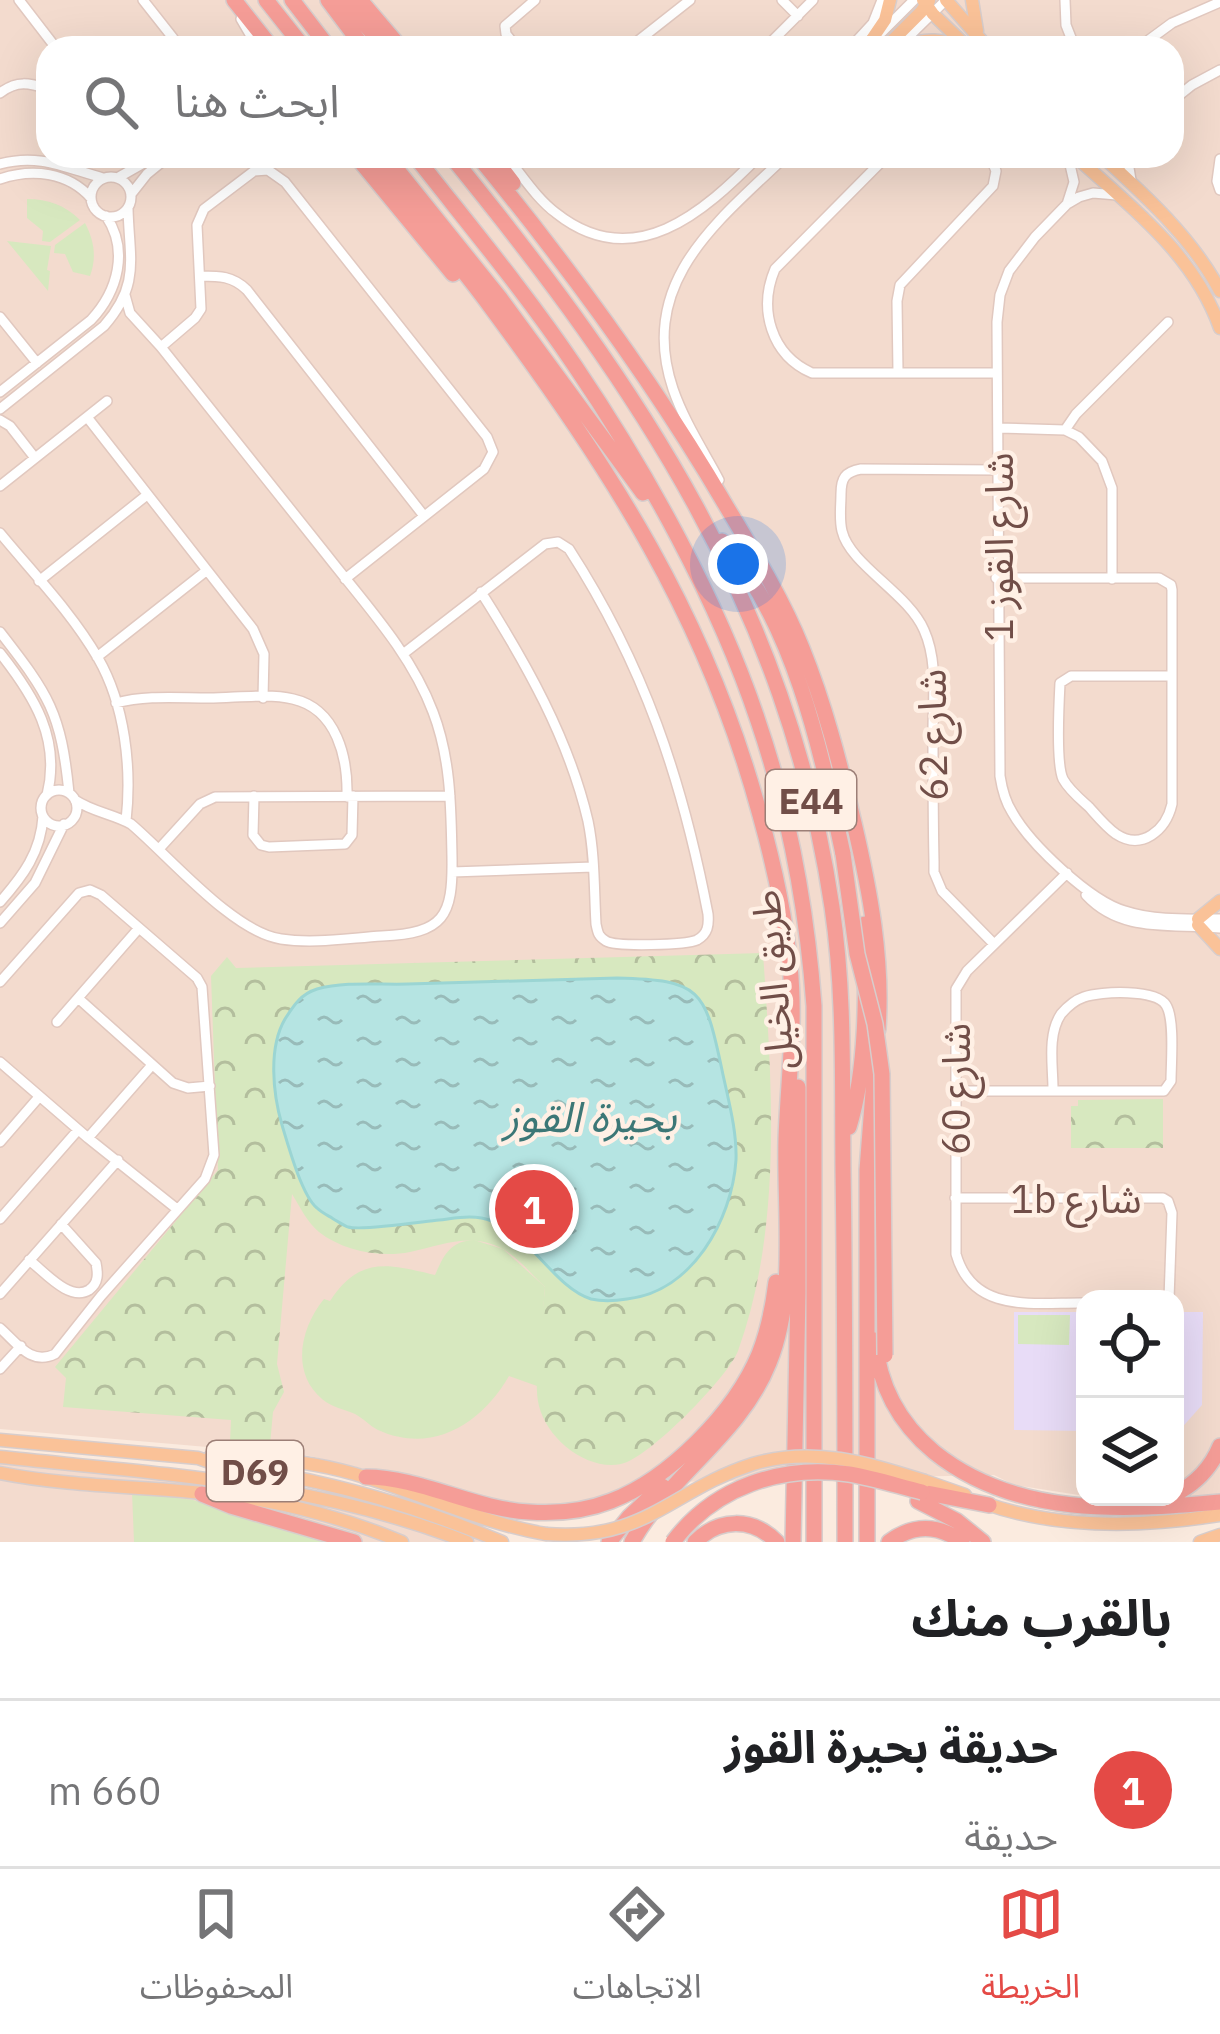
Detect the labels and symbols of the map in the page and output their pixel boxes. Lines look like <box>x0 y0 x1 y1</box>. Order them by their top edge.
street label: شارع القوز 1 <box>973 452 1028 642</box>
your location <box>708 534 768 594</box>
street label: شارع 62 <box>905 668 963 801</box>
road number: E44 <box>766 770 856 830</box>
street label: طريق الخيل <box>739 888 805 1072</box>
street label: شارع 60 <box>930 1023 985 1155</box>
water label: بحيرة القوز <box>501 1089 677 1144</box>
pin: 1 <box>495 1164 573 1254</box>
street label: 1b شارع <box>1010 1173 1142 1228</box>
road number: D69 <box>207 1441 303 1501</box>

